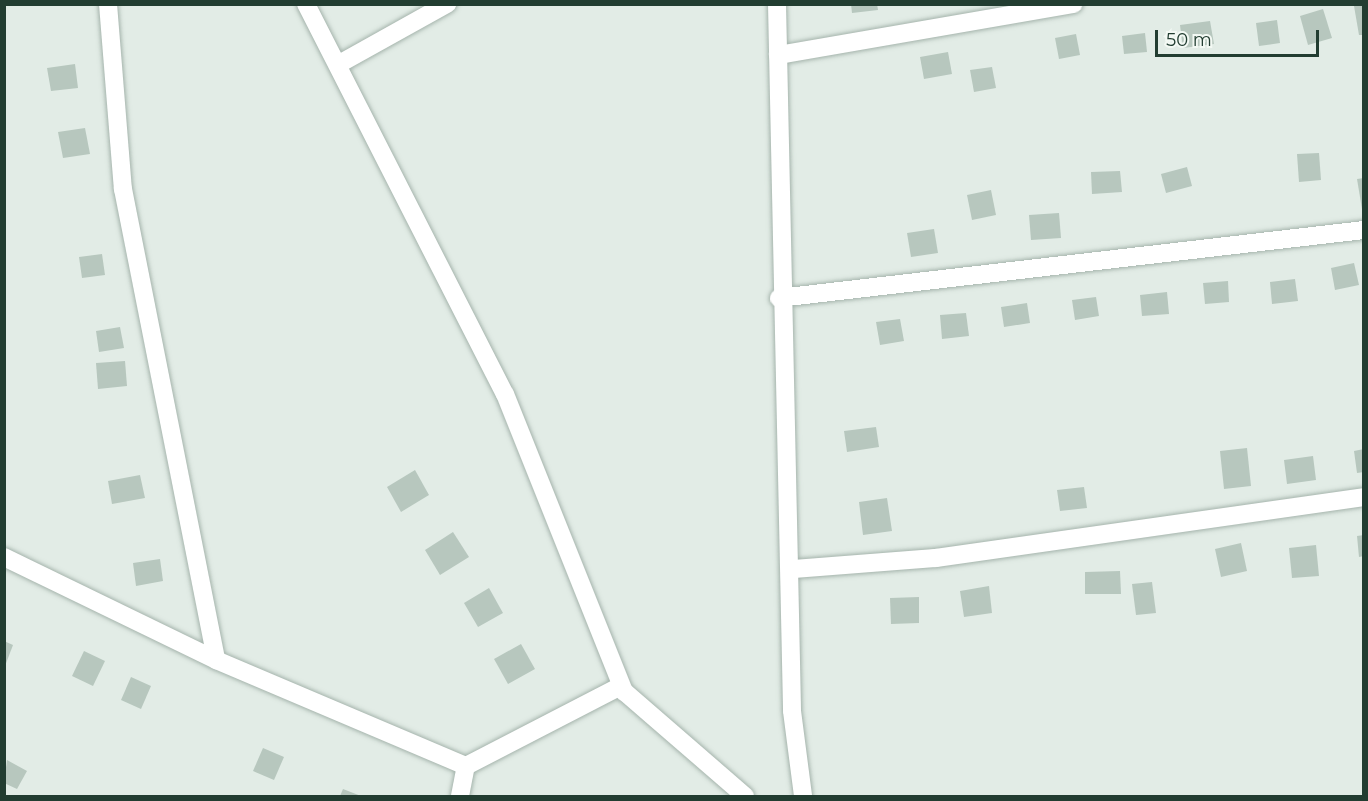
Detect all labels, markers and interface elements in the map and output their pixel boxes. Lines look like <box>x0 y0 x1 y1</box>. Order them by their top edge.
scale bar <box>1158 18 1322 56</box>
text: 50 m <box>1166 29 1212 51</box>

